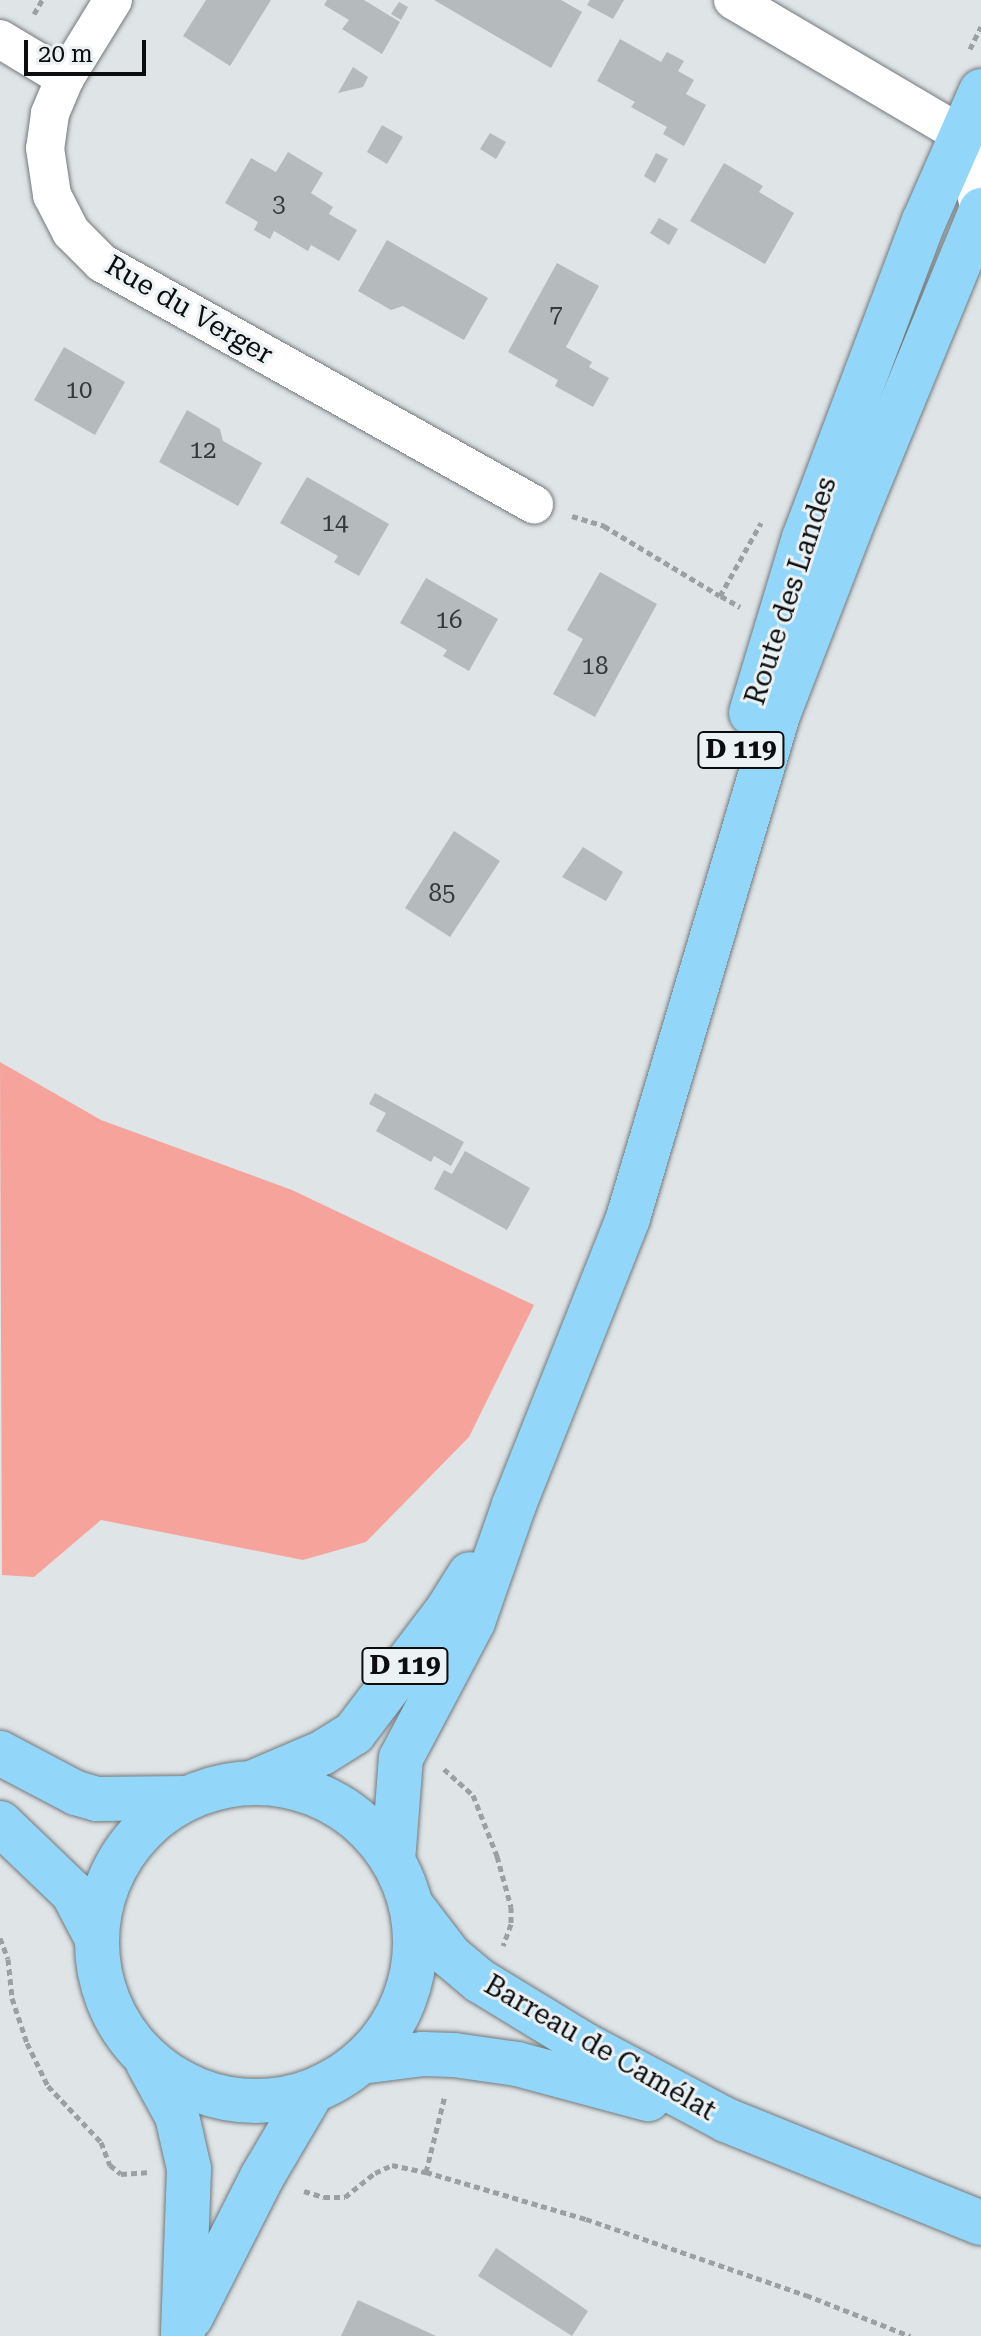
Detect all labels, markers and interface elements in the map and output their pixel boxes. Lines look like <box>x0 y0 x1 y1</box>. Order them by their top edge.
scale bar <box>28 24 150 74</box>
text: 20 m <box>38 40 93 68</box>
house number: 3 <box>272 191 286 219</box>
street label: Rue du Verger <box>99 248 279 372</box>
house number: 7 <box>549 301 563 329</box>
house number: 10 <box>66 377 92 405</box>
house number: 12 <box>190 437 216 465</box>
street label: Route des Landes <box>738 473 844 709</box>
house number: 14 <box>322 510 348 538</box>
house number: 16 <box>436 607 462 635</box>
house number: 18 <box>582 653 608 681</box>
road number: D 119 <box>697 728 785 772</box>
house number: 85 <box>429 880 455 908</box>
road number: D 119 <box>361 1644 449 1688</box>
street label: Barreau de Camélat <box>478 1968 722 2128</box>

